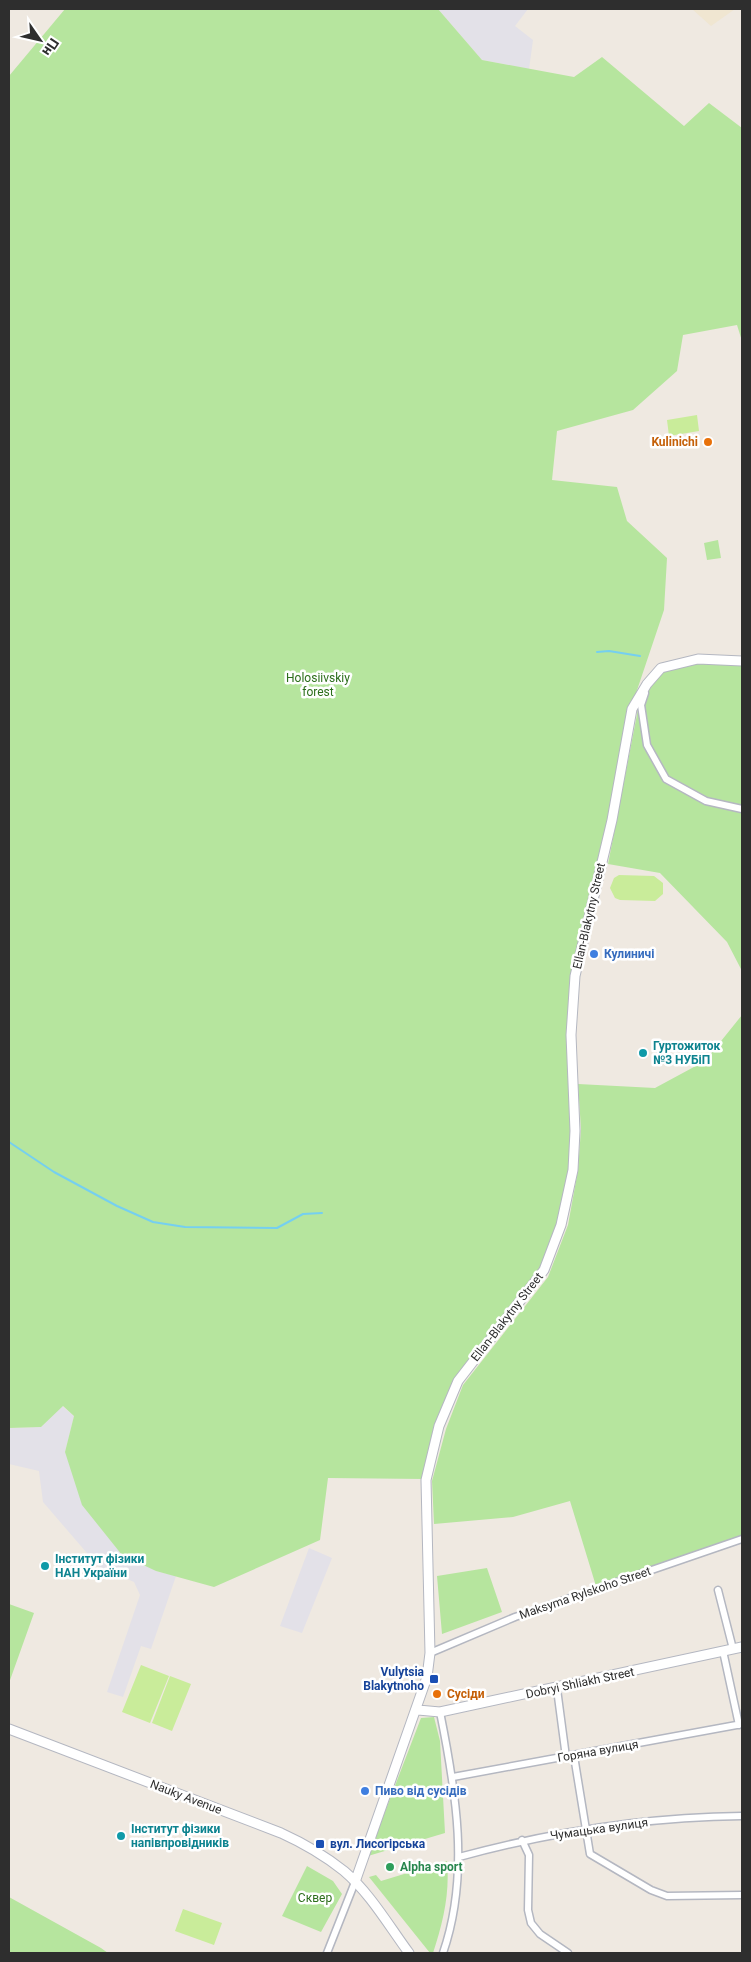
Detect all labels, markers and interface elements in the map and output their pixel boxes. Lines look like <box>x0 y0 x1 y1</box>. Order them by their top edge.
north arrow <box>15 15 65 65</box>
text: Пн <box>39 35 62 59</box>
place label: Kulinichi <box>651 435 698 449</box>
marker: Kulinichi <box>702 436 714 448</box>
park label: Holosiivskiy forest <box>286 671 350 699</box>
street label: Ellan-Blakytny Street <box>570 861 608 971</box>
place label: Кулиничі <box>604 947 654 961</box>
marker: Кулиничі <box>588 948 600 960</box>
place label: Гуртожиток №3 НУБіП <box>653 1039 721 1067</box>
marker: Гуртожиток №3 НУБіП <box>637 1047 649 1059</box>
street label: Ellan-Blakytny Street <box>468 1270 546 1364</box>
place label: Інститут фізики НАН України <box>55 1552 144 1580</box>
marker: Інститут фізики НАН України <box>39 1560 51 1572</box>
street label: Maksyma Rylskoho Street <box>517 1564 653 1622</box>
place label: Vulytsia Blakytnoho <box>363 1665 425 1693</box>
street label: Dobryi Shliakh Street <box>524 1665 636 1701</box>
marker: Vulytsia Blakytnoho <box>428 1673 440 1685</box>
place label: Сусіди <box>447 1687 485 1701</box>
marker: Сусіди <box>431 1688 443 1700</box>
street label: Горяна вулиця <box>556 1737 640 1765</box>
street label: Nauky Avenue <box>148 1777 224 1817</box>
place label: Пиво від сусідів <box>375 1784 467 1798</box>
marker: Пиво від сусідів <box>359 1785 371 1797</box>
street label: Чумацька вулиця <box>549 1815 649 1843</box>
place label: Інститут фізики напівпровідників <box>131 1822 229 1850</box>
marker: Інститут фізики напівпровідників <box>115 1830 127 1842</box>
place label: вул. Лисогірська <box>330 1837 426 1851</box>
marker: вул. Лисогірська <box>314 1838 326 1850</box>
place label: Alpha sport <box>400 1860 463 1874</box>
marker: Alpha sport <box>384 1861 396 1873</box>
park label: Сквер <box>298 1891 332 1905</box>

